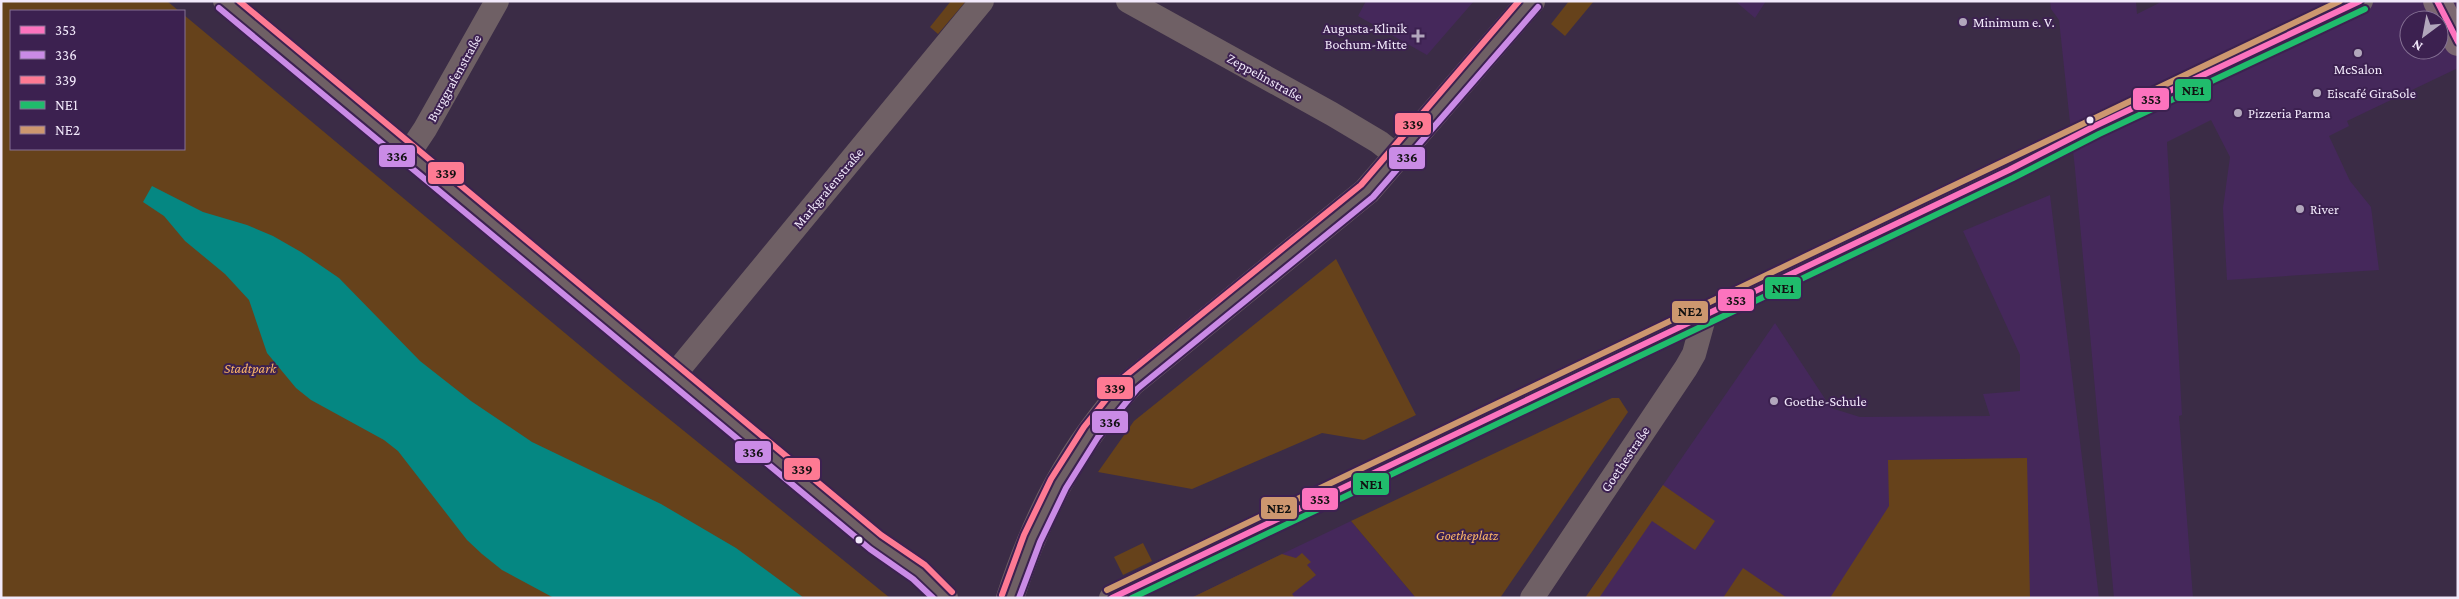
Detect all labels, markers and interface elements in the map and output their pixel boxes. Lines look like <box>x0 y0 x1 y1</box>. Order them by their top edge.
legend <box>10 10 185 150</box>
north arrow <box>2399 10 2449 60</box>
place label: Minimum e. V. <box>1973 14 2055 30</box>
marker: Minimum e. V. <box>1957 16 1969 28</box>
place label: Augusta-Klinik Bochum-Mitte <box>1323 20 1407 52</box>
text: 353 <box>55 22 76 38</box>
marker: Augusta-Klinik Bochum-Mitte <box>1411 29 1425 43</box>
street label: Burggrafenstraße <box>423 31 485 125</box>
text: N <box>2408 36 2425 55</box>
text: 336 <box>55 47 77 63</box>
marker: McSalon <box>2352 47 2364 59</box>
street label: Zeppelinstraße <box>1224 50 1306 104</box>
place label: McSalon <box>2334 61 2383 77</box>
text: 339 <box>55 72 77 88</box>
line badge: NE1 <box>2174 78 2212 102</box>
text: NE1 <box>2182 82 2204 98</box>
place label: Eiscafé GiraSole <box>2327 85 2416 101</box>
line badge: 353 <box>2132 87 2170 111</box>
marker: Eiscafé GiraSole <box>2311 87 2323 99</box>
text: 353 <box>2141 91 2161 107</box>
text: NE1 <box>55 97 78 113</box>
place label: Pizzeria Parma <box>2248 105 2331 121</box>
marker: Pizzeria Parma <box>2232 107 2244 119</box>
line badge: 339 <box>1394 112 1432 136</box>
unlabelled marker <box>2085 115 2095 125</box>
text: 339 <box>1402 116 1424 132</box>
text: NE2 <box>55 122 80 138</box>
line badge: 336 <box>378 144 416 168</box>
street label: Markgrafenstraße <box>790 144 866 232</box>
line badge: 336 <box>1388 146 1426 170</box>
text: 336 <box>386 148 408 164</box>
text: 336 <box>1396 149 1418 165</box>
line badge: 339 <box>427 161 465 185</box>
text: 339 <box>435 165 457 181</box>
place label: River <box>2310 201 2339 217</box>
marker: River <box>2294 203 2306 215</box>
line badge: NE1 <box>1764 276 1802 300</box>
text: NE1 <box>1772 280 1794 296</box>
line badge: 353 <box>1717 288 1755 312</box>
text: 353 <box>1726 292 1746 308</box>
line badge: NE2 <box>1671 300 1709 324</box>
text: NE2 <box>1678 303 1702 319</box>
park label: Stadtpark <box>224 360 277 376</box>
line badge: 339 <box>1096 376 1134 400</box>
text: 339 <box>1104 380 1126 396</box>
place label: Goethe-Schule <box>1784 393 1867 409</box>
marker: Goethe-Schule <box>1768 395 1780 407</box>
line badge: 336 <box>1091 410 1129 434</box>
text: 336 <box>1099 414 1121 430</box>
street label: Goethestraße <box>1597 423 1653 495</box>
line badge: 336 <box>734 440 772 464</box>
text: 336 <box>742 444 764 460</box>
line badge: 339 <box>783 457 821 481</box>
text: 339 <box>791 461 813 477</box>
line badge: NE1 <box>1352 472 1390 496</box>
text: NE1 <box>1360 476 1382 492</box>
line badge: 353 <box>1301 487 1339 511</box>
text: 353 <box>1310 491 1330 507</box>
line badge: NE2 <box>1260 496 1298 520</box>
text: NE2 <box>1267 500 1291 516</box>
park label: Goetheplatz <box>1436 527 1499 543</box>
unlabelled marker <box>854 535 864 545</box>

